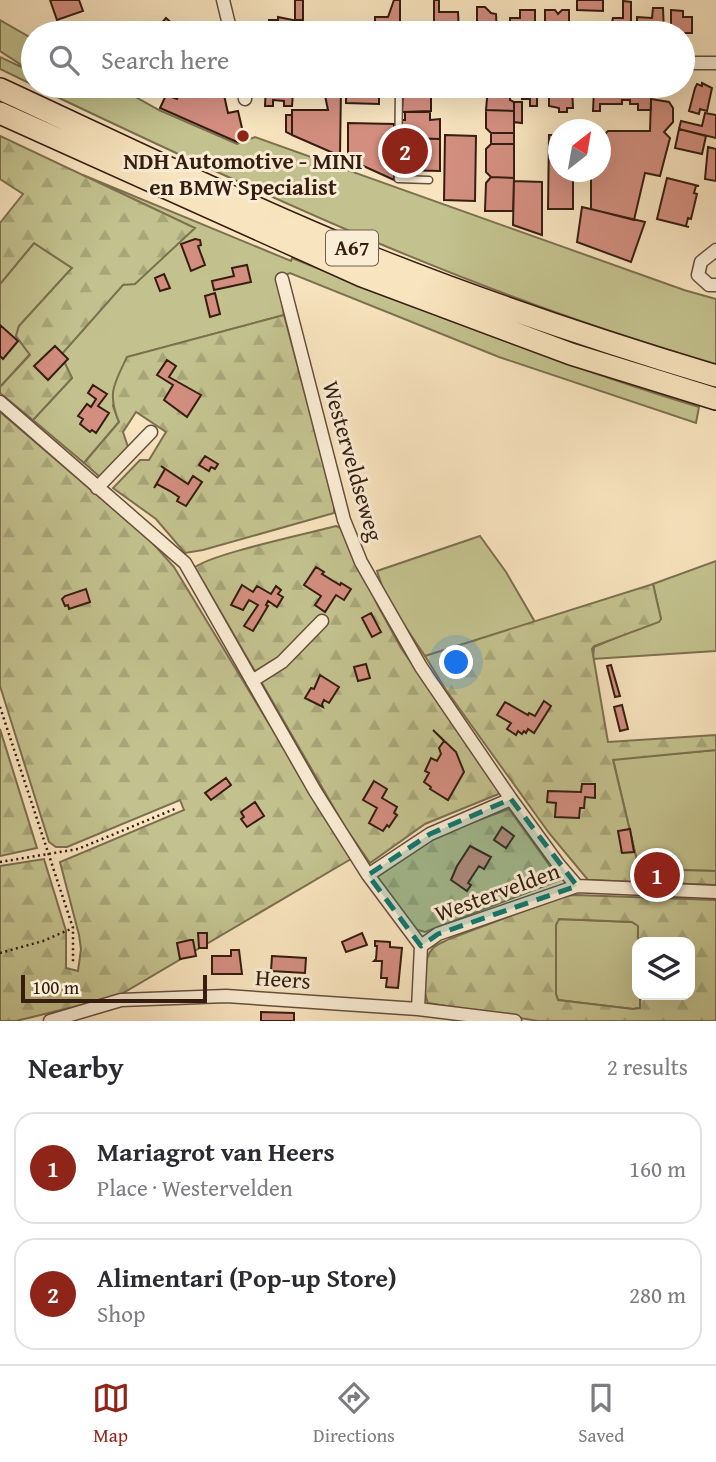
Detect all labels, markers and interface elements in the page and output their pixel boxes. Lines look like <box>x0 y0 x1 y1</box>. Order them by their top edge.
search box <box>21 21 695 98</box>
text: Search here <box>101 40 229 79</box>
icon: search <box>45 41 83 79</box>
north arrow <box>548 119 611 182</box>
pin: 2 <box>382 125 428 177</box>
marker: NDH Automotive - MINI en BMW Specialist <box>235 128 251 144</box>
place label: NDH Automotive - MINI en BMW Specialist <box>123 144 363 203</box>
road number: A67 <box>326 230 378 266</box>
street label: Westerveldseweg <box>315 377 392 545</box>
your location <box>439 645 473 679</box>
pin: 1 <box>634 849 680 901</box>
street label: Westervelden <box>430 854 564 929</box>
map controls <box>632 937 695 1000</box>
button: layers <box>632 937 695 1000</box>
street label: Heers <box>254 960 312 997</box>
scale bar <box>21 972 206 1004</box>
text: 100 m <box>32 973 79 1001</box>
text: Nearby <box>28 1045 124 1089</box>
text: 2 results <box>607 1050 688 1083</box>
text: Mariagrot van Heers <box>97 1132 335 1171</box>
text: 1 <box>47 1152 59 1185</box>
text: 160 m <box>629 1152 686 1185</box>
text: Place · Westervelden <box>97 1171 293 1204</box>
text: Alimentari (Pop-up Store) <box>97 1258 397 1297</box>
text: 2 <box>47 1278 59 1311</box>
text: 280 m <box>629 1278 686 1311</box>
text: Shop <box>97 1297 145 1330</box>
tab: Map <box>92 1379 130 1449</box>
tab: Directions <box>313 1379 395 1449</box>
tab: Saved <box>578 1379 624 1449</box>

